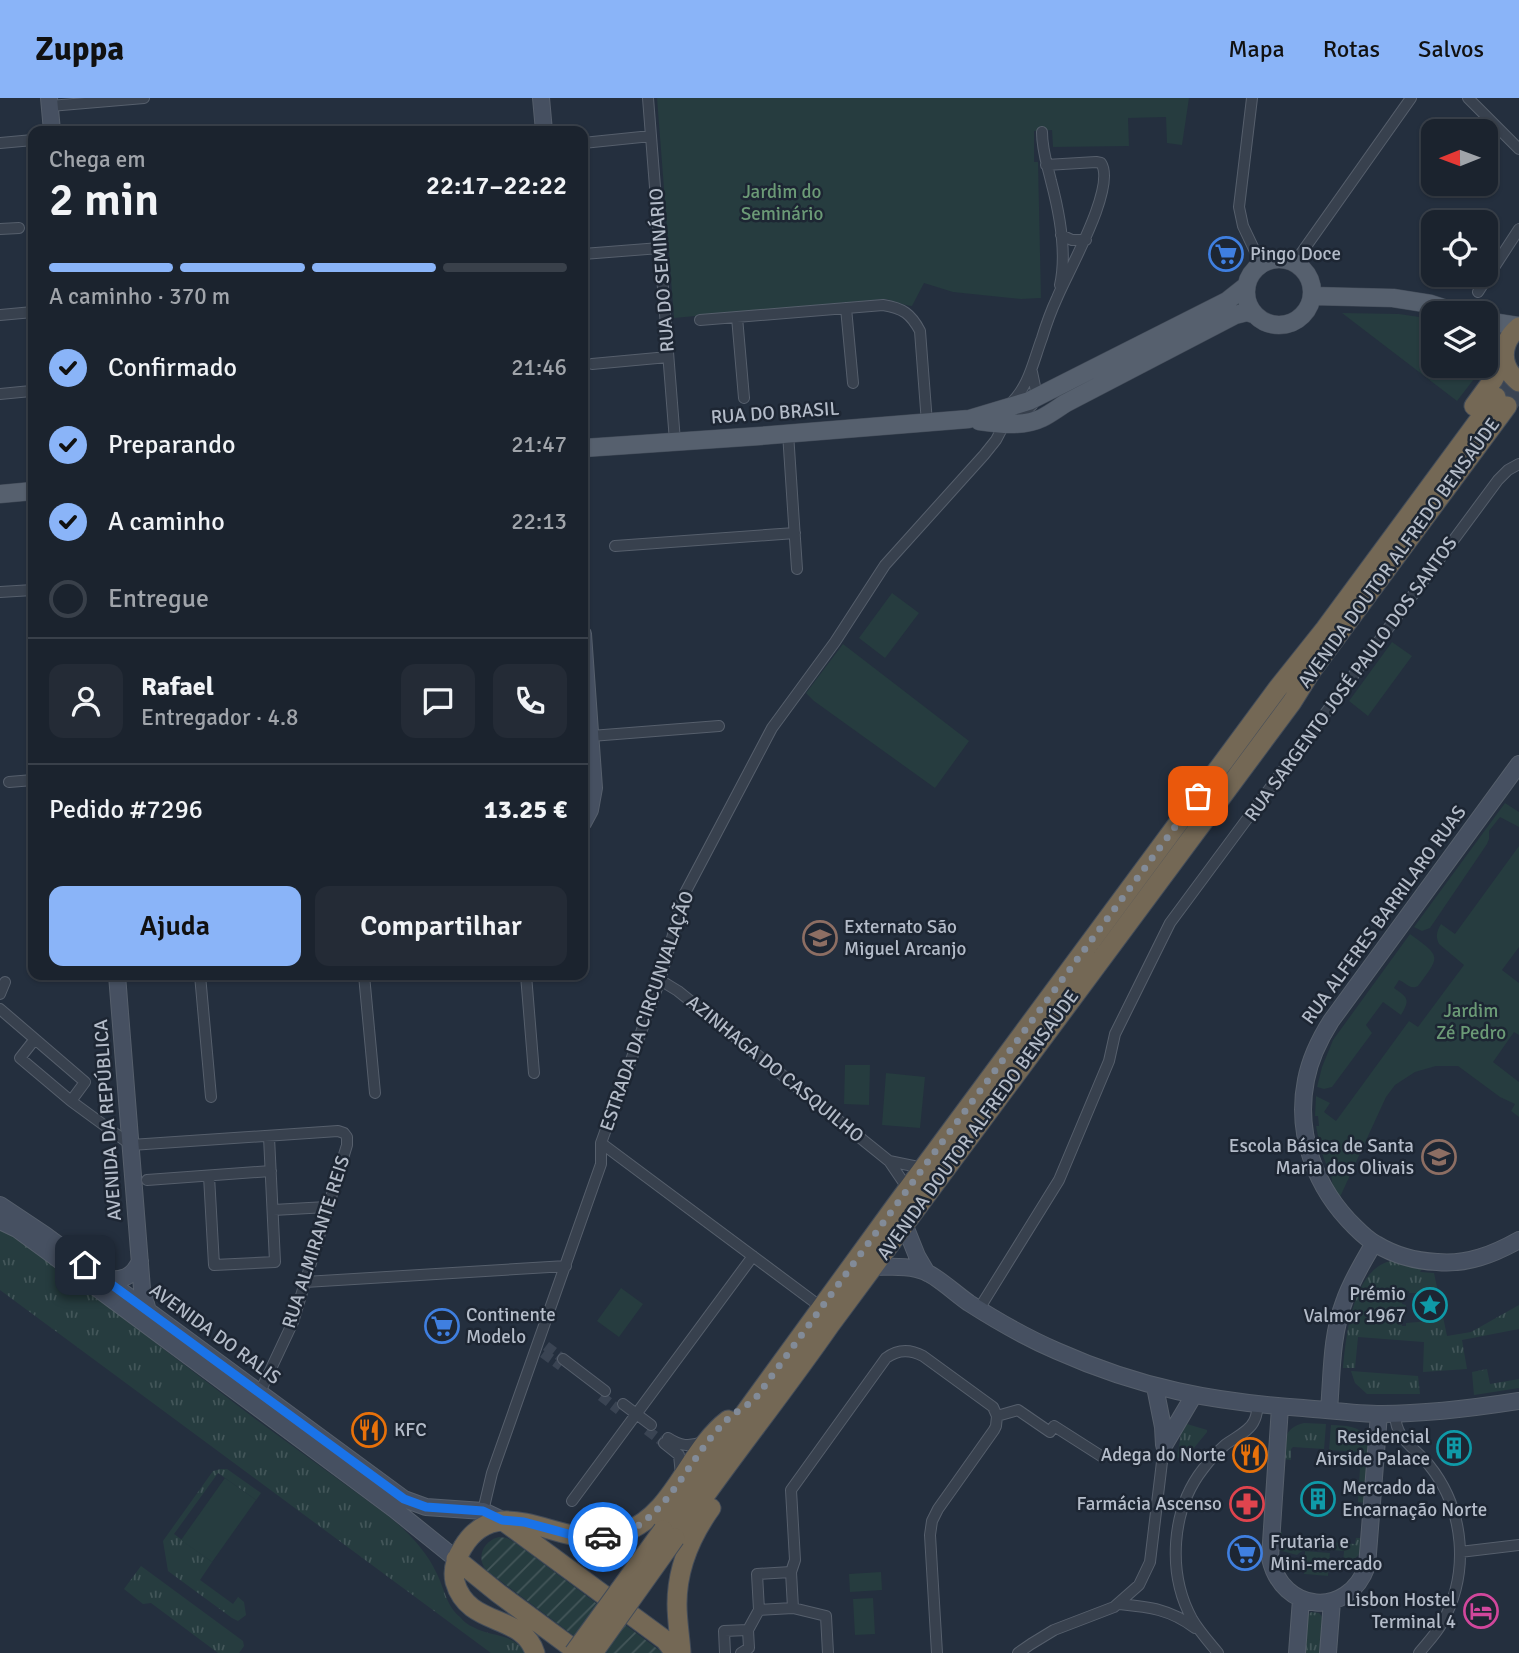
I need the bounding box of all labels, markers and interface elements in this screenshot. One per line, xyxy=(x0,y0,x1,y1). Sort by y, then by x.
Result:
text: Zuppa xyxy=(35,29,124,70)
text: Mapa xyxy=(1228,34,1285,64)
text: Rotas xyxy=(1323,34,1380,64)
text: Salvos xyxy=(1418,34,1484,64)
north arrow xyxy=(1421,119,1498,196)
map controls xyxy=(1421,119,1498,378)
text: Chega em xyxy=(49,145,146,174)
text: 22:17–22:22 xyxy=(426,170,567,202)
text: 2 min xyxy=(49,172,159,228)
park label: Jardim do Seminário xyxy=(741,180,823,226)
street label: RUA DO SEMINÁRIO xyxy=(644,187,680,353)
button: locate xyxy=(1421,210,1498,287)
supermarket icon: Pingo Doce xyxy=(1207,235,1245,273)
place label: Pingo Doce xyxy=(1250,242,1341,266)
text: A caminho · 370 m xyxy=(49,282,230,311)
button: layers xyxy=(1421,301,1498,378)
icon: check xyxy=(49,349,87,387)
text: Confirmado xyxy=(108,352,237,384)
text: 21:46 xyxy=(511,353,567,382)
street label: RUA DO BRASIL xyxy=(710,397,840,429)
street label: AVENIDA DOUTOR ALFREDO BENSAÚDE xyxy=(1293,413,1505,693)
icon: check xyxy=(49,426,87,464)
text: Preparando xyxy=(108,429,235,461)
text: 21:47 xyxy=(511,430,567,459)
icon: check xyxy=(49,503,87,541)
text: A caminho xyxy=(108,506,225,538)
text: 22:13 xyxy=(511,507,567,536)
street label: RUA SARGENTO JOSÉ PAULO DOS SANTOS xyxy=(1239,532,1463,826)
text: Entregue xyxy=(108,583,209,615)
button: person xyxy=(49,664,123,738)
button: chat xyxy=(401,664,475,738)
button: phone xyxy=(493,664,567,738)
text: Rafael xyxy=(141,671,214,703)
text: Entregador · 4.8 xyxy=(141,703,299,732)
pin xyxy=(1168,766,1228,826)
icon: bag xyxy=(1179,777,1217,815)
text: Pedido #7296 xyxy=(49,794,203,826)
text: 13.25 € xyxy=(484,794,567,826)
street label: RUA ALFERES BARRILARO RUAS xyxy=(1297,801,1471,1029)
button: Ajuda xyxy=(49,886,301,966)
button: Compartilhar xyxy=(315,886,567,966)
street label: ESTRADA DA CIRCUNVALAÇÃO xyxy=(595,888,699,1134)
place label: Externato São Miguel Arcanjo xyxy=(844,915,967,961)
school or university icon: Externato São Miguel Arcanjo xyxy=(801,919,839,957)
street label: AVENIDA DOUTOR ALFREDO BENSAÚDE xyxy=(872,985,1084,1265)
street label: AZINHAGA DO CASQUILHO xyxy=(681,990,869,1148)
park label: Jardim Zé Pedro xyxy=(1436,999,1506,1045)
street label: AVENIDA DA REPÚBLICA xyxy=(89,1018,127,1222)
place label: Escola Básica de Santa Maria dos Olivais xyxy=(1229,1134,1414,1180)
school or university icon: Escola Básica de Santa Maria dos Olivais xyxy=(1420,1138,1458,1176)
street label: RUA ALMIRANTE REIS xyxy=(277,1153,355,1331)
pin xyxy=(55,1235,115,1295)
icon: home xyxy=(66,1246,104,1284)
street label: AVENIDA DO RALIS xyxy=(145,1278,285,1390)
place label: Prémio Valmor 1967 xyxy=(1303,1282,1406,1328)
place icon: Prémio Valmor 1967 xyxy=(1411,1286,1449,1324)
place label: Continente Modelo xyxy=(466,1303,556,1349)
supermarket icon: Continente Modelo xyxy=(423,1307,461,1345)
restaurant icon: KFC xyxy=(350,1411,388,1449)
place label: KFC xyxy=(394,1418,427,1442)
place label: Residencial Airside Palace xyxy=(1315,1425,1430,1471)
building icon: Residencial Airside Palace xyxy=(1435,1429,1473,1467)
restaurant icon: Adega do Norte xyxy=(1231,1436,1269,1474)
place label: Adega do Norte xyxy=(1101,1443,1226,1467)
place label: Mercado da Encarnação Norte xyxy=(1342,1476,1487,1522)
building icon: Mercado da Encarnação Norte xyxy=(1299,1480,1337,1518)
pharmacy icon: Farmácia Ascenso xyxy=(1228,1485,1266,1523)
place label: Farmácia Ascenso xyxy=(1076,1492,1222,1516)
courier xyxy=(568,1502,638,1572)
icon: car xyxy=(584,1518,622,1556)
place label: Frutaria e Mini-mercado xyxy=(1270,1530,1383,1576)
supermarket icon: Frutaria e Mini-mercado xyxy=(1226,1534,1264,1572)
place label: Lisbon Hostel Terminal 4 xyxy=(1346,1588,1456,1634)
hotel icon: Lisbon Hostel Terminal 4 xyxy=(1462,1592,1500,1630)

